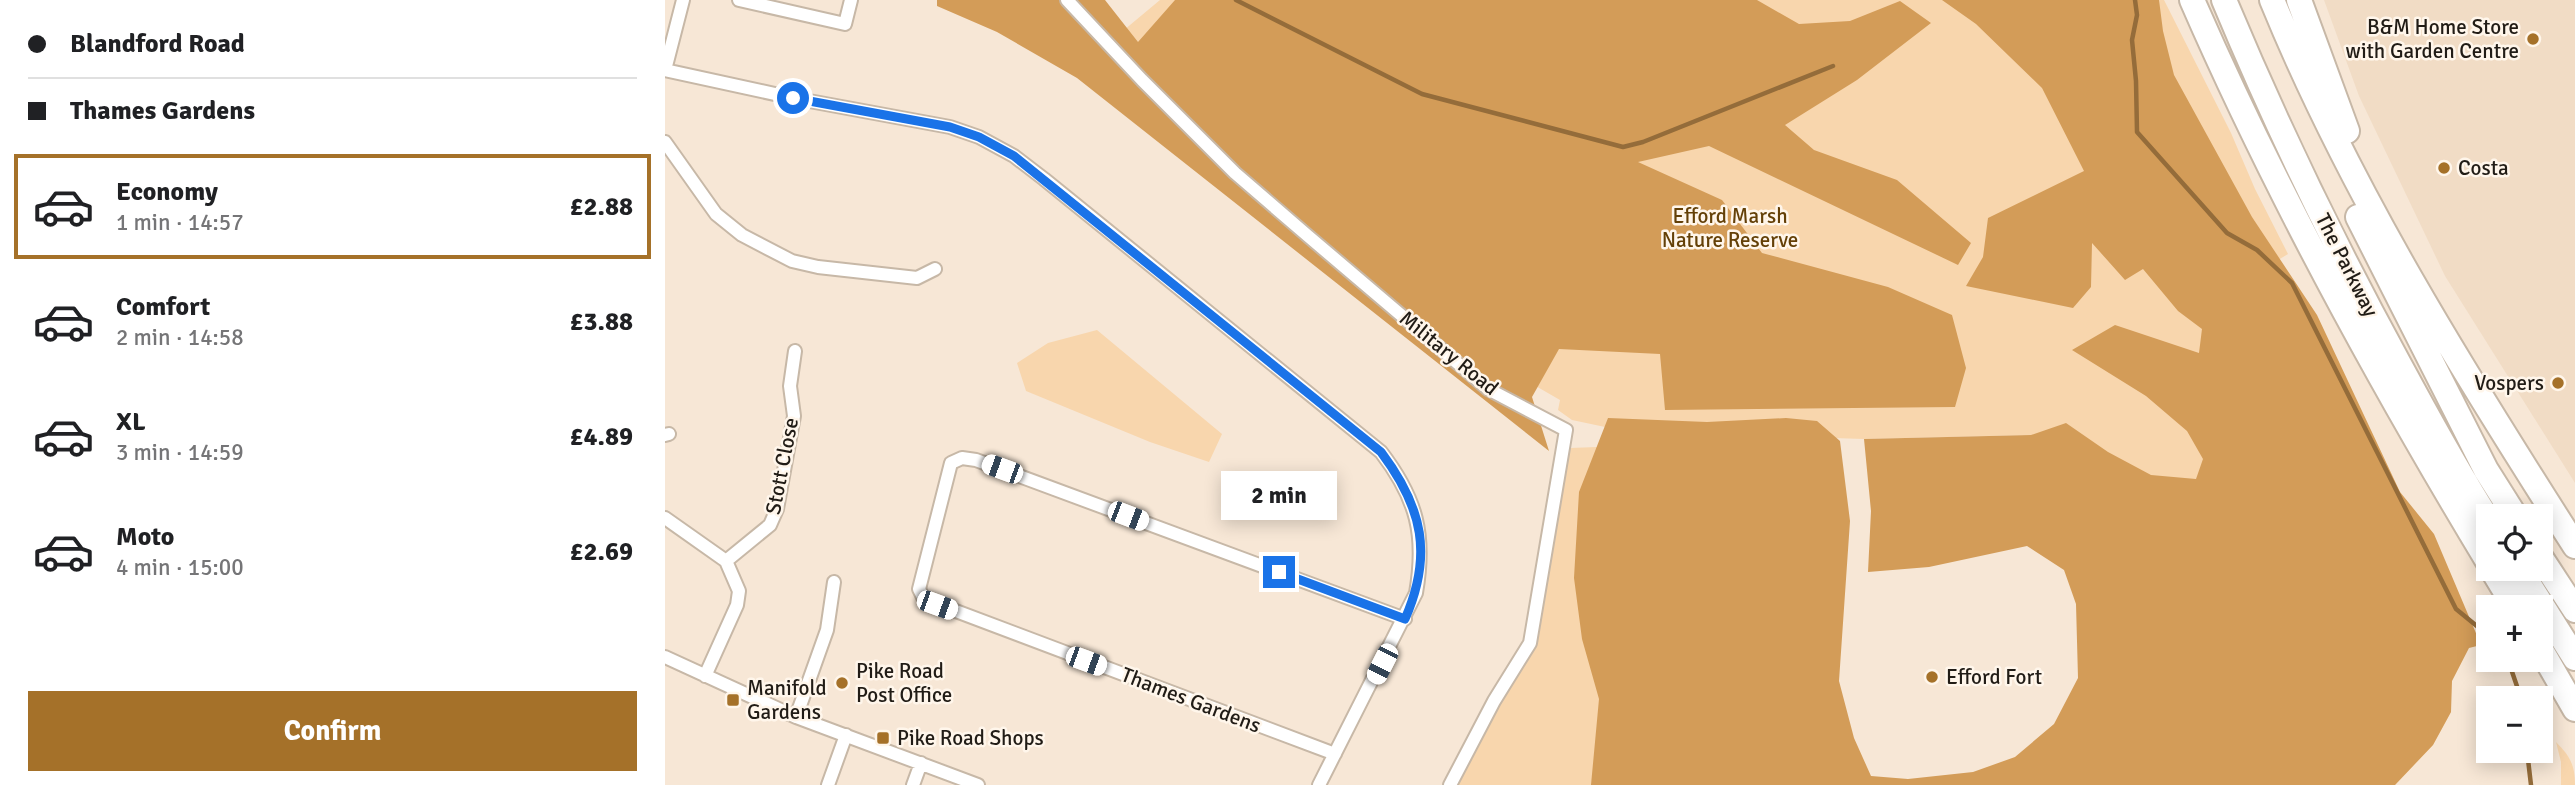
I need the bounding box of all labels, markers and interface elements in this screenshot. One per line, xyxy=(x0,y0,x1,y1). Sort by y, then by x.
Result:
place label: B&M Home Store with Garden Centre xyxy=(2345,14,2519,64)
text: Blandford Road xyxy=(70,28,245,60)
marker: B&M Home Store with Garden Centre xyxy=(2525,31,2541,47)
route start xyxy=(777,82,809,114)
text: Thames Gardens xyxy=(70,95,255,127)
place label: Costa xyxy=(2458,155,2509,181)
marker: Costa xyxy=(2436,160,2452,176)
icon: car xyxy=(32,175,95,238)
text: Economy xyxy=(116,176,218,208)
text: £2.88 xyxy=(569,191,633,223)
park label: Efford Marsh Nature Reserve xyxy=(1662,203,1798,253)
text: 1 min · 14:57 xyxy=(116,208,244,237)
street label: The Parkway xyxy=(2310,209,2384,321)
icon: car xyxy=(32,290,95,353)
text: Comfort xyxy=(116,291,210,323)
street label: Military Road xyxy=(1394,305,1504,401)
text: £3.88 xyxy=(569,306,633,338)
text: 2 min · 14:58 xyxy=(116,323,244,352)
place label: Vospers xyxy=(2474,370,2544,396)
marker: Vospers xyxy=(2550,375,2566,391)
icon: car xyxy=(32,405,95,468)
text: XL xyxy=(116,406,146,438)
street label: Stott Close xyxy=(760,415,804,517)
text: £4.89 xyxy=(569,421,633,453)
text: 3 min · 14:59 xyxy=(116,438,244,467)
car xyxy=(979,452,1026,486)
callout: 2 min xyxy=(1221,470,1337,520)
text: 2 min xyxy=(1251,481,1307,510)
car xyxy=(1105,499,1152,533)
map controls xyxy=(2476,504,2553,763)
button: locate xyxy=(2476,504,2553,581)
icon: car xyxy=(32,520,95,583)
text: Moto xyxy=(116,521,174,553)
text: £2.69 xyxy=(569,536,633,568)
text: 4 min · 15:00 xyxy=(116,553,244,582)
route end xyxy=(1263,556,1295,588)
car xyxy=(914,588,961,622)
button: + xyxy=(2476,595,2553,672)
car xyxy=(1364,641,1401,687)
car xyxy=(1063,644,1110,678)
place label: Pike Road Post Office xyxy=(856,658,952,708)
street label: Thames Gardens xyxy=(1118,661,1264,739)
place label: Efford Fort xyxy=(1946,664,2042,690)
marker: Efford Fort xyxy=(1924,669,1940,685)
place label: Manifold Gardens xyxy=(747,675,827,725)
marker: Pike Road Post Office xyxy=(834,675,850,691)
button: − xyxy=(2476,686,2553,763)
button: Confirm xyxy=(28,691,637,771)
marker: Manifold Gardens xyxy=(725,692,741,708)
place label: Pike Road Shops xyxy=(897,725,1044,751)
marker: Pike Road Shops xyxy=(875,730,891,746)

